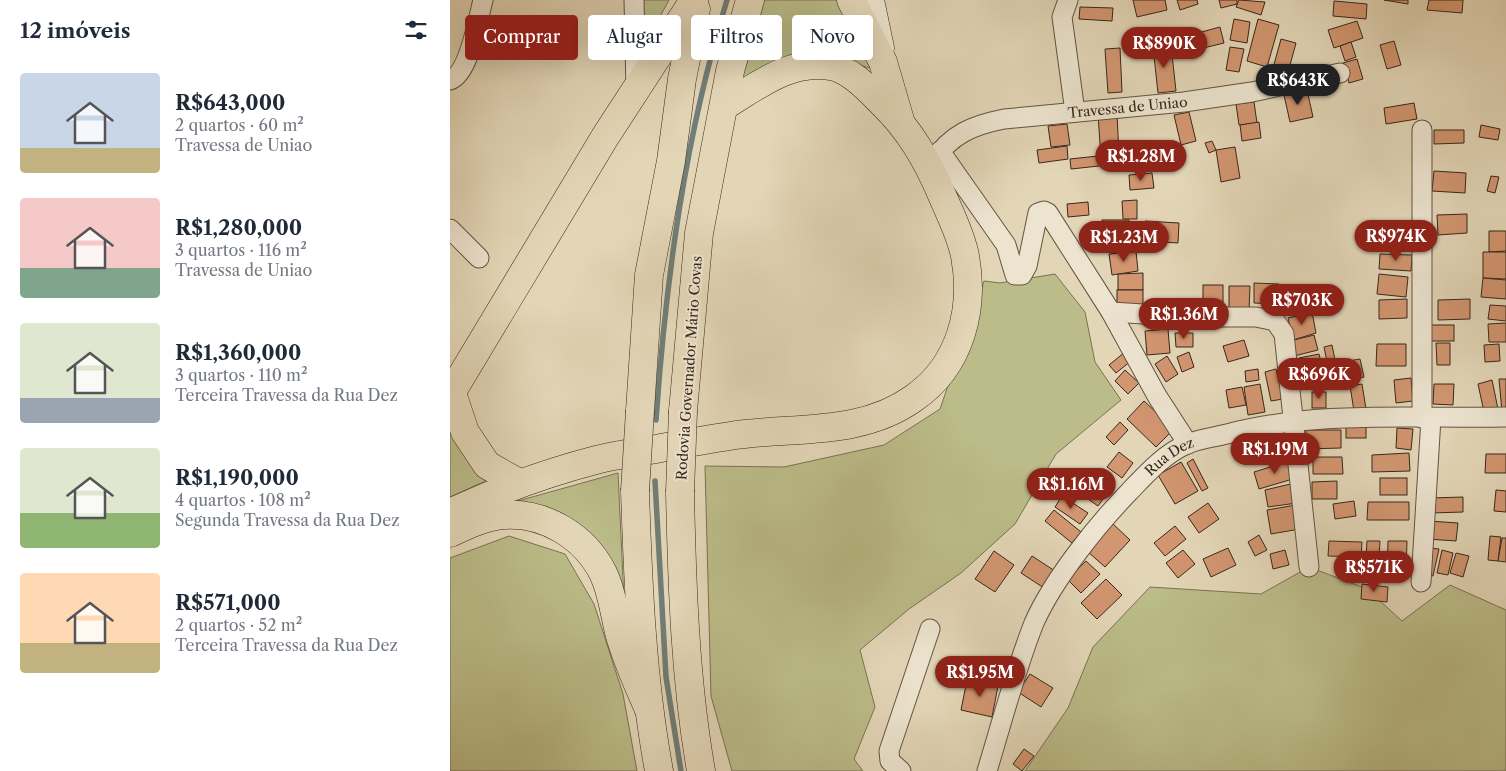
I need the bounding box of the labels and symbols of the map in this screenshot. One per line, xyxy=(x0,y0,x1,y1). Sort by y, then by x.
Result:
pin: R$890K xyxy=(1123,27,1205,69)
pin: R$643K xyxy=(1257,64,1339,106)
street label: Travessa de Uniao xyxy=(1067,93,1188,122)
pin: R$1.28M xyxy=(1095,140,1187,182)
pin: R$1.23M xyxy=(1078,220,1170,263)
pin: R$974K xyxy=(1355,220,1437,262)
street label: Rodovia Governador Mário Covas xyxy=(672,255,706,481)
pin: R$703K xyxy=(1261,284,1343,326)
pin: R$1.36M xyxy=(1138,298,1230,340)
pin: R$696K xyxy=(1278,358,1360,400)
pin: R$1.19M xyxy=(1229,432,1321,475)
street label: Rua Dez xyxy=(1141,433,1196,480)
pin: R$1.16M xyxy=(1025,468,1117,510)
pin: R$571K xyxy=(1333,550,1415,593)
pin: R$1.95M xyxy=(934,656,1026,698)

